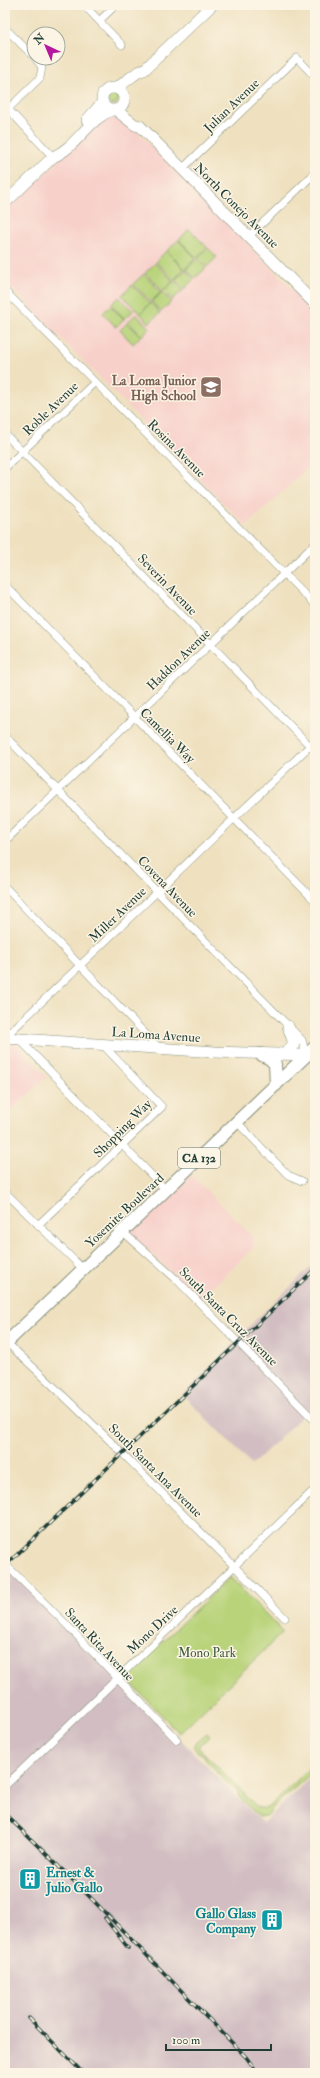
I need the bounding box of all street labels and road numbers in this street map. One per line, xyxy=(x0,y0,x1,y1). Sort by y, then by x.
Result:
street label: Julian Avenue xyxy=(200,75,263,137)
street label: North Conejo Avenue xyxy=(190,160,283,252)
street label: Roble Avenue xyxy=(20,378,82,439)
street label: Rosina Avenue xyxy=(144,416,209,482)
street label: Severin Avenue xyxy=(134,551,201,619)
street label: Haddon Avenue xyxy=(144,625,214,694)
street label: Camellia Way xyxy=(136,705,198,768)
street label: Covena Avenue xyxy=(134,853,201,921)
street label: Miller Avenue xyxy=(86,883,150,946)
street label: La Loma Avenue xyxy=(111,1024,201,1046)
street label: Shopping Way xyxy=(90,1096,156,1162)
road number: CA 132 xyxy=(178,1148,220,1168)
street label: Yosemite Boulevard xyxy=(82,1170,168,1251)
street label: South Santa Cruz Avenue xyxy=(176,1264,281,1370)
street label: South Santa Ana Avenue xyxy=(105,1420,206,1521)
street label: Mono Drive xyxy=(124,1602,182,1657)
street label: Santa Rita Avenue xyxy=(61,1605,138,1685)

